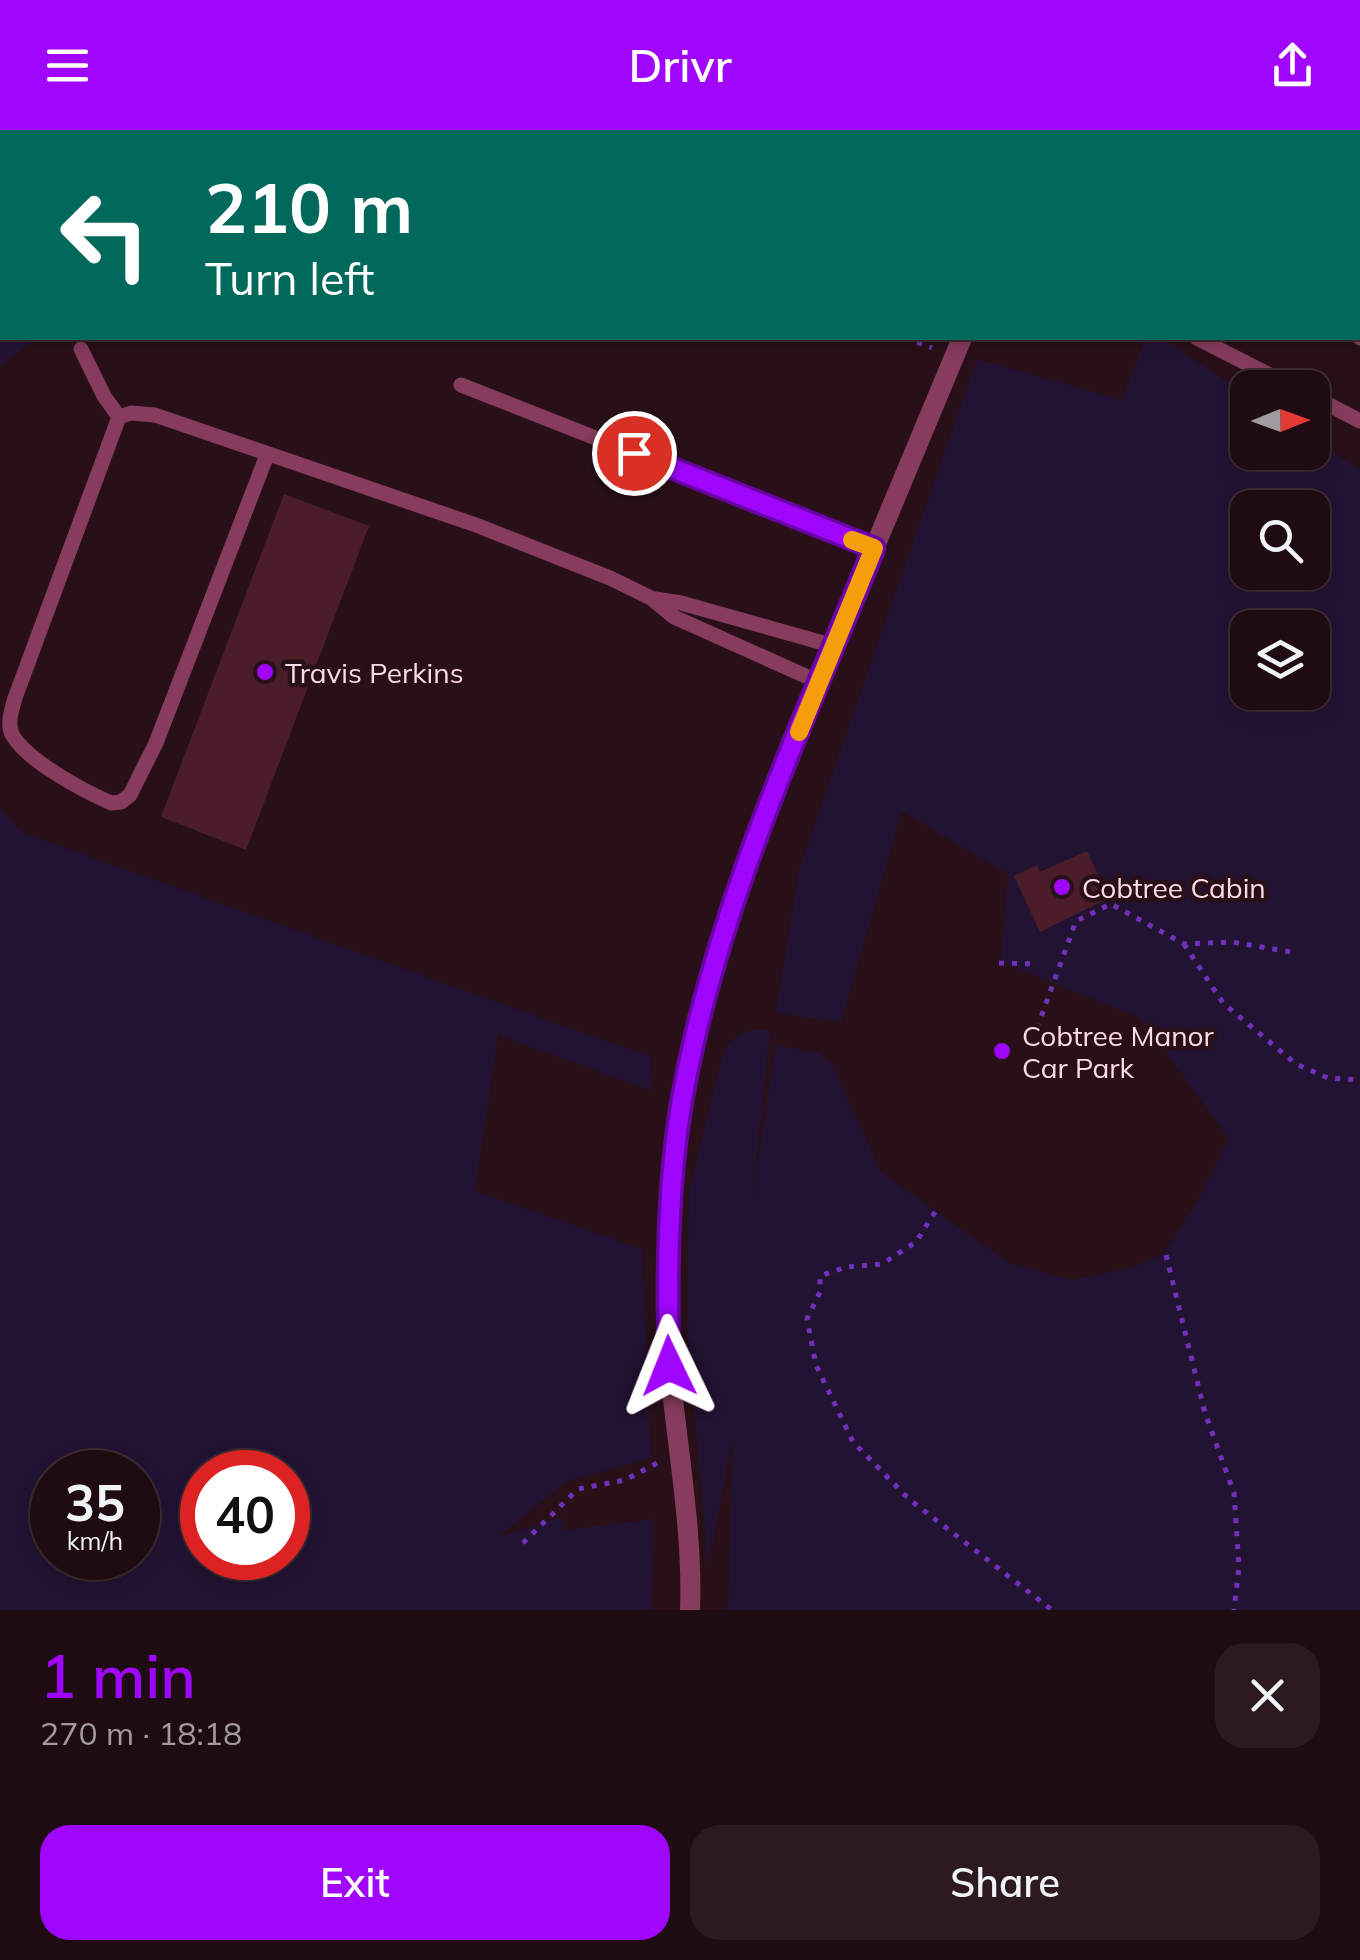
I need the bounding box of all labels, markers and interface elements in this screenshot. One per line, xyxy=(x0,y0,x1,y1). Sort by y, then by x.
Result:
text: Drivr xyxy=(628,37,732,93)
icon: menu xyxy=(40,38,95,93)
icon: share xyxy=(1265,38,1320,93)
text: 210 m xyxy=(205,163,413,251)
icon: left xyxy=(40,170,170,300)
text: Turn left xyxy=(205,250,374,306)
north arrow xyxy=(1230,370,1330,470)
map controls xyxy=(1230,370,1330,710)
pin xyxy=(592,411,677,496)
icon: arrive xyxy=(607,426,662,481)
button: search xyxy=(1230,490,1330,590)
button: layers xyxy=(1230,610,1330,710)
place label: Travis Perkins xyxy=(285,655,464,690)
marker: Travis Perkins xyxy=(254,661,276,683)
place label: Cobtree Cabin xyxy=(1082,870,1266,905)
marker: Cobtree Cabin xyxy=(1051,876,1073,898)
place label: Cobtree Manor Car Park xyxy=(1022,1018,1215,1085)
marker: Cobtree Manor Car Park xyxy=(991,1040,1013,1062)
position arrow xyxy=(617,1314,721,1418)
speed limit sign: 40 xyxy=(180,1450,310,1580)
text: 35 xyxy=(65,1471,125,1534)
text: km/h xyxy=(67,1525,123,1556)
text: 1 min xyxy=(40,1638,196,1713)
button: close xyxy=(1215,1643,1320,1748)
text: 270 m · 18:18 xyxy=(40,1713,242,1753)
button: Exit xyxy=(40,1825,670,1940)
button: Share xyxy=(690,1825,1320,1940)

